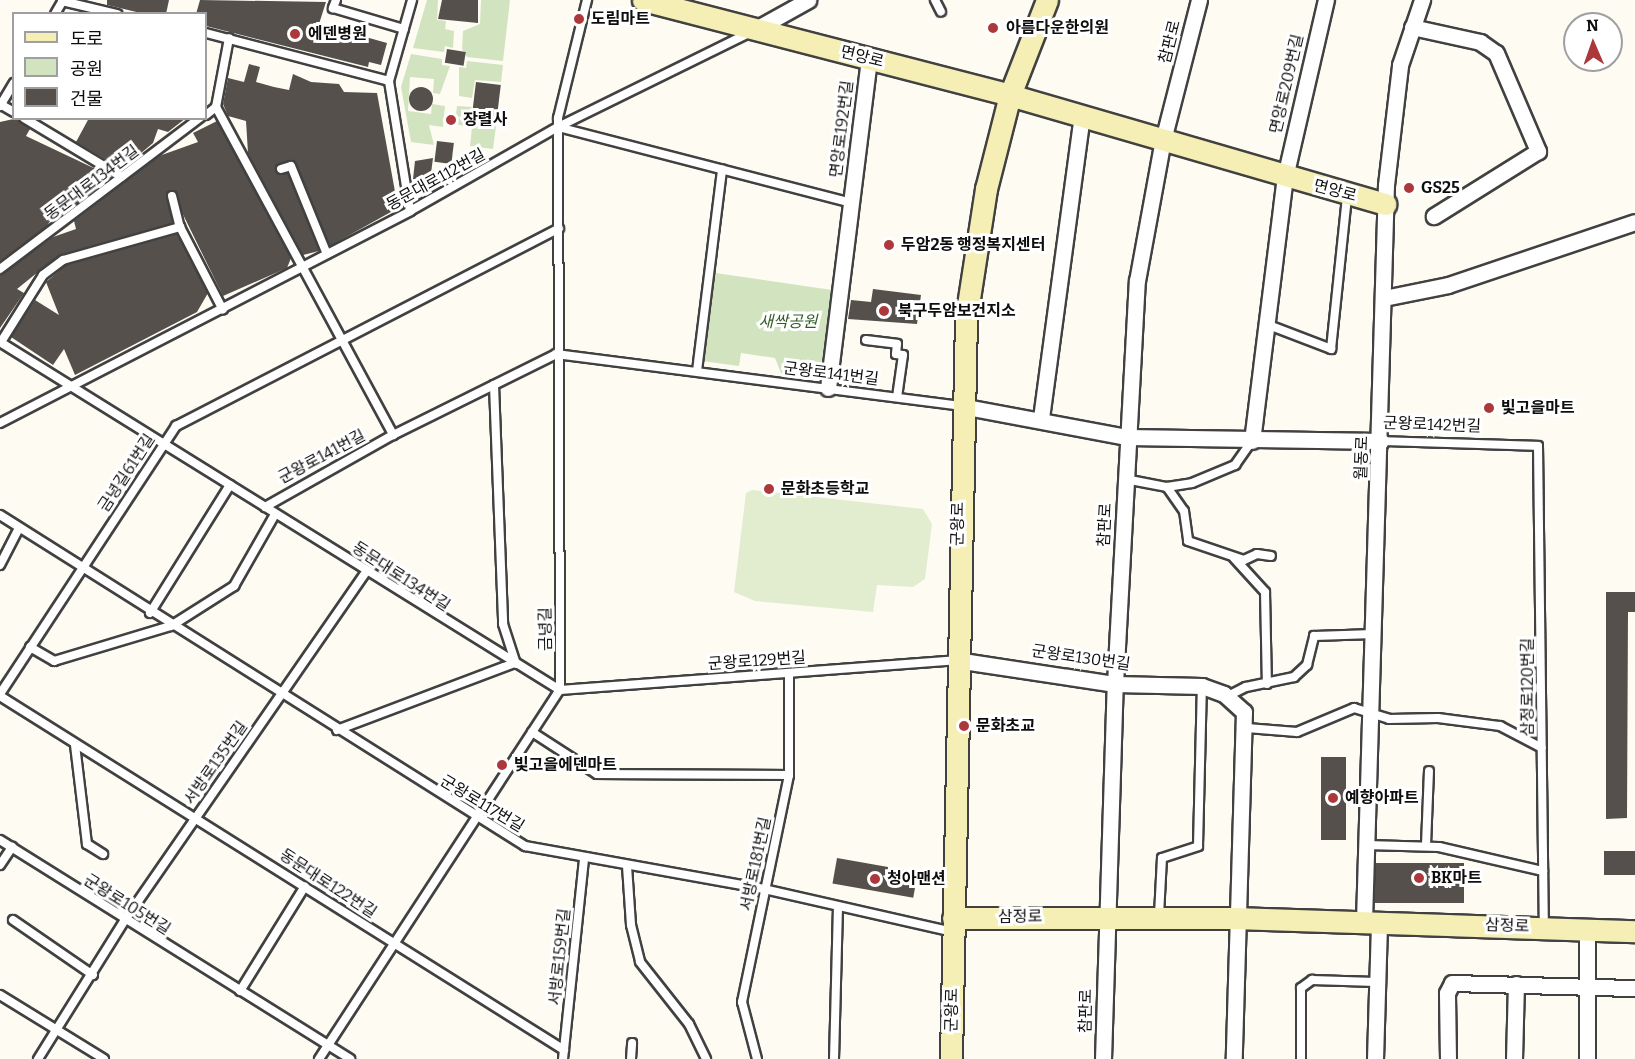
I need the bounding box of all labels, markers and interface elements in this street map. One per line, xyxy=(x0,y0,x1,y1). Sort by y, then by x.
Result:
place label: 도림마트 xyxy=(591,9,650,29)
legend xyxy=(12,12,207,120)
marker: 도림마트 xyxy=(572,12,586,26)
north arrow xyxy=(1563,12,1623,72)
text: N xyxy=(1586,16,1599,35)
place label: 아름다운한의원 xyxy=(1006,18,1109,38)
street label: 참판로 xyxy=(1155,18,1185,66)
marker: 아름다운한의원 xyxy=(984,19,1002,37)
place label: 에덴병원 xyxy=(308,24,367,44)
marker: 에덴병원 xyxy=(286,25,304,43)
text: 도로 xyxy=(70,28,103,50)
street label: 면앙로209번길 xyxy=(1266,32,1308,136)
street label: 면앙로 xyxy=(838,42,886,72)
text: 공원 xyxy=(70,58,103,80)
street label: 면앙로192번길 xyxy=(826,79,858,179)
text: 건물 xyxy=(70,88,103,110)
place label: 장렬사 xyxy=(463,110,507,130)
marker: 장렬사 xyxy=(444,113,458,127)
street label: 동문대로134번길 xyxy=(41,141,143,225)
street label: 동문대로112번길 xyxy=(383,145,489,215)
street label: 면앙로 xyxy=(1311,176,1359,206)
place label: GS25 xyxy=(1421,178,1460,198)
marker: GS25 xyxy=(1402,181,1416,195)
place label: 두암2동 행정복지센터 xyxy=(901,235,1045,255)
marker: 두암2동 행정복지센터 xyxy=(882,238,896,252)
place label: 북구두암보건지소 xyxy=(898,301,1016,321)
marker: 북구두암보건지소 xyxy=(875,302,893,320)
park label: 새싹공원 xyxy=(759,312,817,332)
street label: 군왕로141번길 xyxy=(782,359,880,389)
place label: 빛고을마트 xyxy=(1501,398,1575,418)
marker: 빛고을마트 xyxy=(1482,401,1496,415)
street label: 군왕로142번길 xyxy=(1383,414,1481,436)
street label: 군왕로141번길 xyxy=(275,426,369,488)
street label: 금녕길61번길 xyxy=(95,430,159,516)
street label: 월동로 xyxy=(1352,436,1372,480)
place label: 문화초등학교 xyxy=(781,479,869,499)
marker: 문화초등학교 xyxy=(762,482,776,496)
street label: 군왕로 xyxy=(948,502,968,546)
street label: 참판로 xyxy=(1094,502,1116,548)
street label: 동문대로134번길 xyxy=(348,538,454,616)
street label: 금녕길 xyxy=(536,607,556,651)
street label: 삼정로120번길 xyxy=(1518,637,1538,737)
street label: 군왕로130번길 xyxy=(1030,642,1132,674)
street label: 군왕로129번길 xyxy=(707,648,807,674)
place label: 문화초교 xyxy=(976,716,1035,736)
street label: 서방로135번길 xyxy=(180,717,252,809)
marker: 문화초교 xyxy=(957,719,971,733)
place label: 빛고을에덴마트 xyxy=(514,755,617,775)
marker: 빛고을에덴마트 xyxy=(495,758,509,772)
street label: 군왕로117번길 xyxy=(437,771,527,837)
place label: 예향아파트 xyxy=(1345,788,1419,808)
marker: 예향아파트 xyxy=(1326,791,1340,805)
street label: 서방로181번길 xyxy=(737,815,775,913)
street label: 동문대로122번길 xyxy=(276,845,380,923)
place label: BK마트 xyxy=(1431,868,1482,888)
place label: 청아맨션 xyxy=(887,869,946,889)
street label: 군왕로105번길 xyxy=(80,871,174,939)
marker: BK마트 xyxy=(1412,871,1426,885)
marker: 청아맨션 xyxy=(868,872,882,886)
street label: 서방로159번길 xyxy=(545,907,575,1007)
street label: 삼정로 xyxy=(998,907,1042,927)
street label: 삼정로 xyxy=(1485,916,1529,936)
street label: 군왕로 xyxy=(942,988,962,1032)
street label: 참판로 xyxy=(1076,989,1096,1033)

